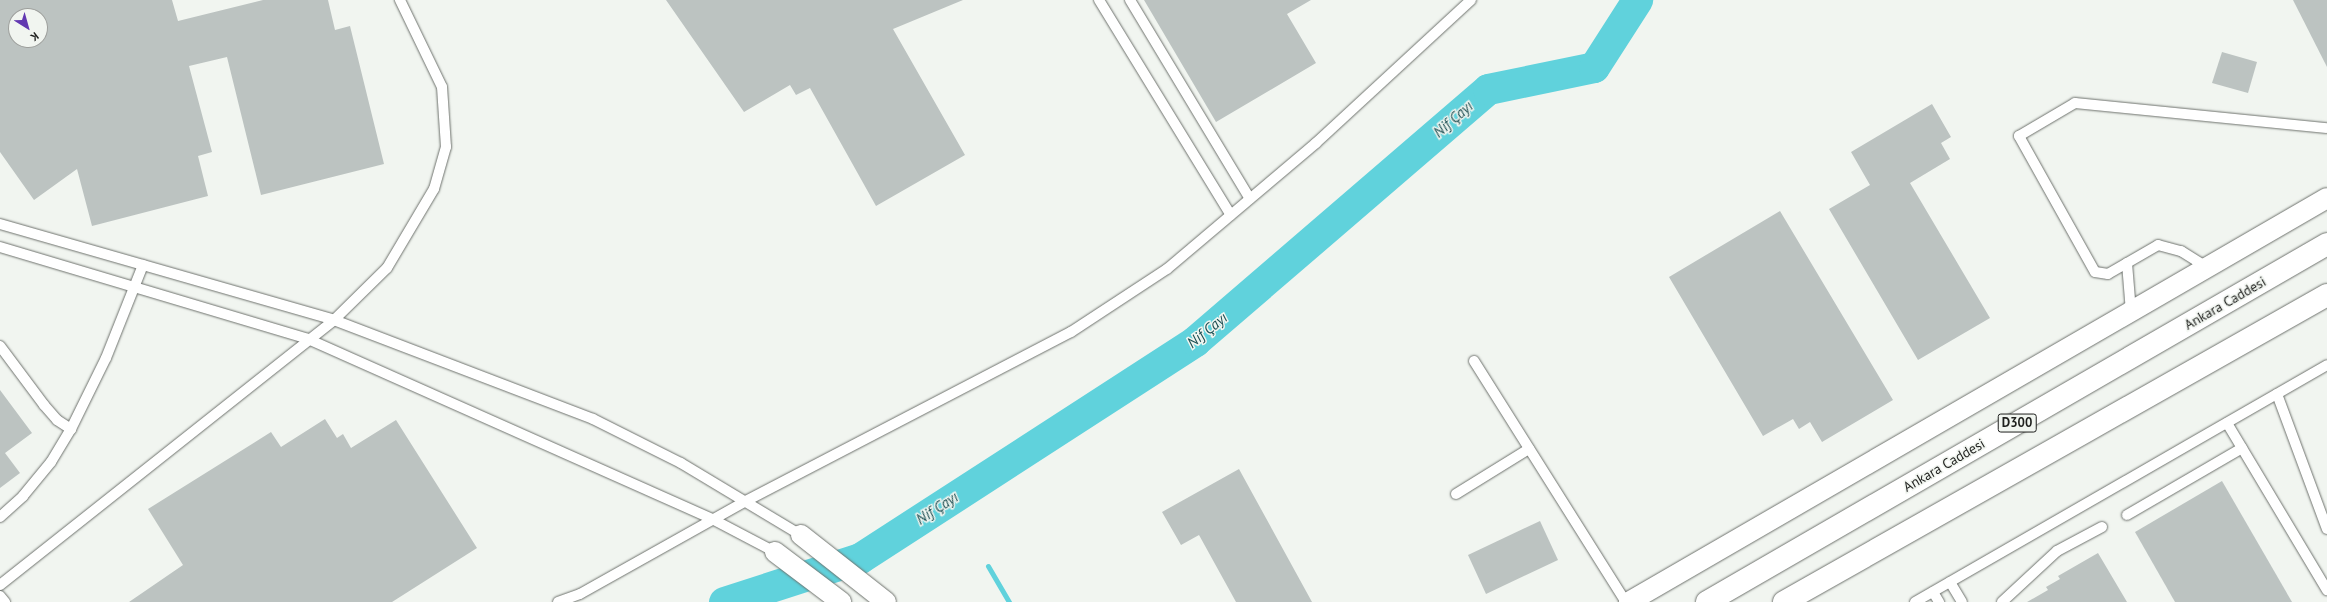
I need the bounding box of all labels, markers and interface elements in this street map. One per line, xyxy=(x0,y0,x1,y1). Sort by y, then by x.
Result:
north arrow xyxy=(8,8,48,48)
text: K xyxy=(28,29,42,44)
water label: Nif Çayı xyxy=(1429,97,1477,141)
street label: Ankara Caddesi xyxy=(2181,273,2269,333)
water label: Nif Çayı xyxy=(1183,308,1231,352)
road number: D300 xyxy=(1997,412,2037,434)
street label: Ankara Caddesi xyxy=(1900,435,1988,495)
water label: Nif Çayı xyxy=(912,488,962,528)

